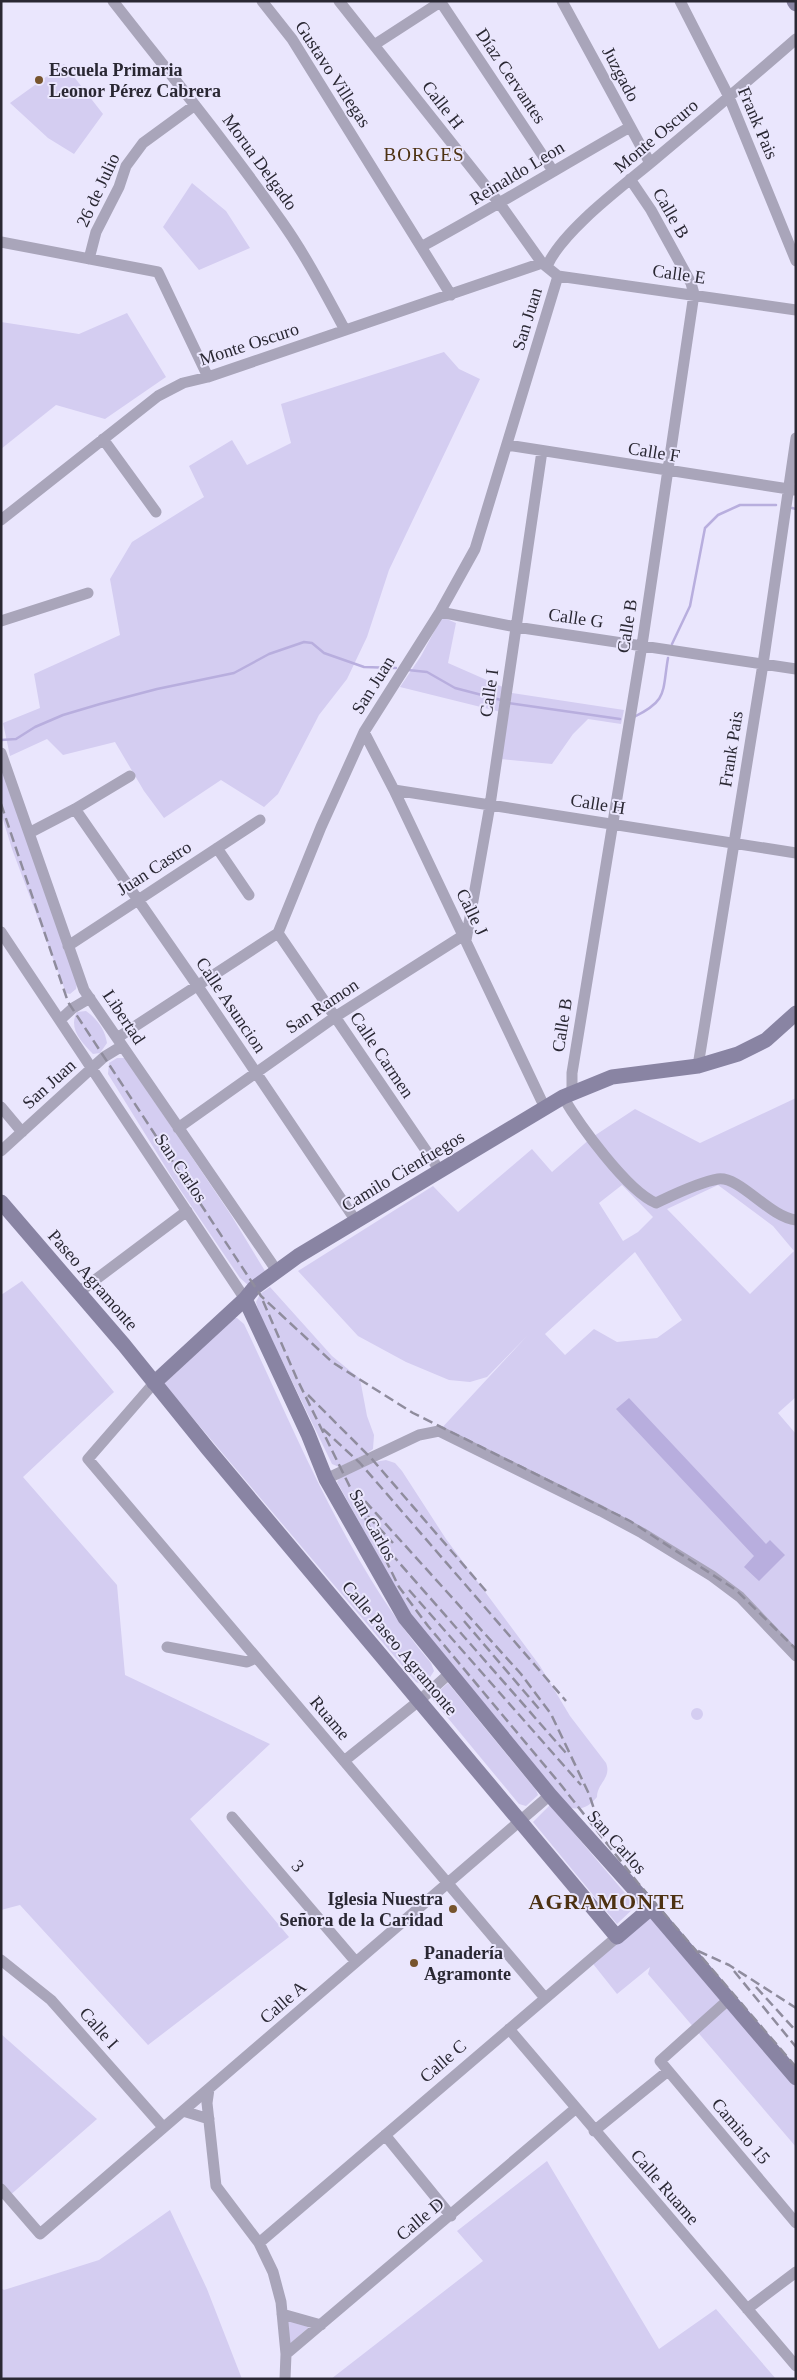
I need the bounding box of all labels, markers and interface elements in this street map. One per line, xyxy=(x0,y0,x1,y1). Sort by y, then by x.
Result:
street label: Gustavo Villegas xyxy=(291,17,375,131)
street label: Díaz Cervantes xyxy=(472,25,550,127)
street label: Juzgado xyxy=(598,43,644,105)
place label: Escuela Primaria Leonor Pérez Cabrera xyxy=(49,60,221,101)
marker: Escuela Primaria Leonor Pérez Cabrera xyxy=(33,74,45,86)
street label: Calle H xyxy=(418,77,468,133)
street label: Frank Pais xyxy=(734,84,782,162)
street label: Monte Oscuro xyxy=(610,95,702,177)
street label: Morua Delgado xyxy=(219,110,301,214)
street label: Reinaldo Leon xyxy=(466,137,568,209)
district label: BORGES xyxy=(384,144,464,165)
street label: 26 de Julio xyxy=(72,150,124,230)
street label: Calle B xyxy=(649,184,693,242)
street label: Calle E xyxy=(651,260,707,288)
street label: San Juan xyxy=(508,285,546,353)
street label: Monte Oscuro xyxy=(197,319,301,369)
street label: Calle F xyxy=(627,438,681,466)
street label: Calle B xyxy=(613,598,641,654)
street label: Calle G xyxy=(547,604,605,632)
street label: San Juan xyxy=(347,652,399,718)
street label: Calle I xyxy=(476,668,502,718)
street label: Frank Pais xyxy=(715,710,747,788)
street label: Calle H xyxy=(569,790,627,818)
street label: Juan Castro xyxy=(113,837,195,899)
street label: Calle J xyxy=(452,885,492,939)
street label: Calle Asuncion xyxy=(192,954,270,1056)
street label: San Ramon xyxy=(282,974,362,1038)
street label: Libertad xyxy=(99,986,149,1048)
street label: Calle B xyxy=(548,997,576,1053)
street label: Calle Carmen xyxy=(346,1008,418,1102)
street label: San Juan xyxy=(18,1055,80,1113)
street label: Camilo Cienfuegos xyxy=(338,1127,468,1215)
street label: San Carlos xyxy=(151,1130,211,1206)
street label: Paseo Agramonte xyxy=(44,1226,142,1334)
street label: San Carlos xyxy=(345,1486,401,1564)
street label: Calle Paseo Agramonte xyxy=(338,1577,462,1719)
street label: Ruame xyxy=(306,1692,354,1744)
street label: San Carlos xyxy=(583,1806,651,1878)
street label: 3 xyxy=(288,1856,308,1876)
place label: Iglesia Nuestra Señora de la Caridad xyxy=(279,1889,443,1930)
district label: AGRAMONTE xyxy=(529,1889,685,1914)
marker: Iglesia Nuestra Señora de la Caridad xyxy=(447,1903,459,1915)
place label: Panadería Agramonte xyxy=(424,1943,511,1984)
marker: Panadería Agramonte xyxy=(408,1957,420,1969)
street label: Calle A xyxy=(256,1977,310,2027)
street label: Calle I xyxy=(76,2003,122,2053)
street label: Calle C xyxy=(416,2036,470,2086)
street label: Camino 15 xyxy=(708,2094,774,2168)
street label: Calle Ruame xyxy=(627,2145,703,2229)
street label: Calle D xyxy=(392,2194,448,2244)

